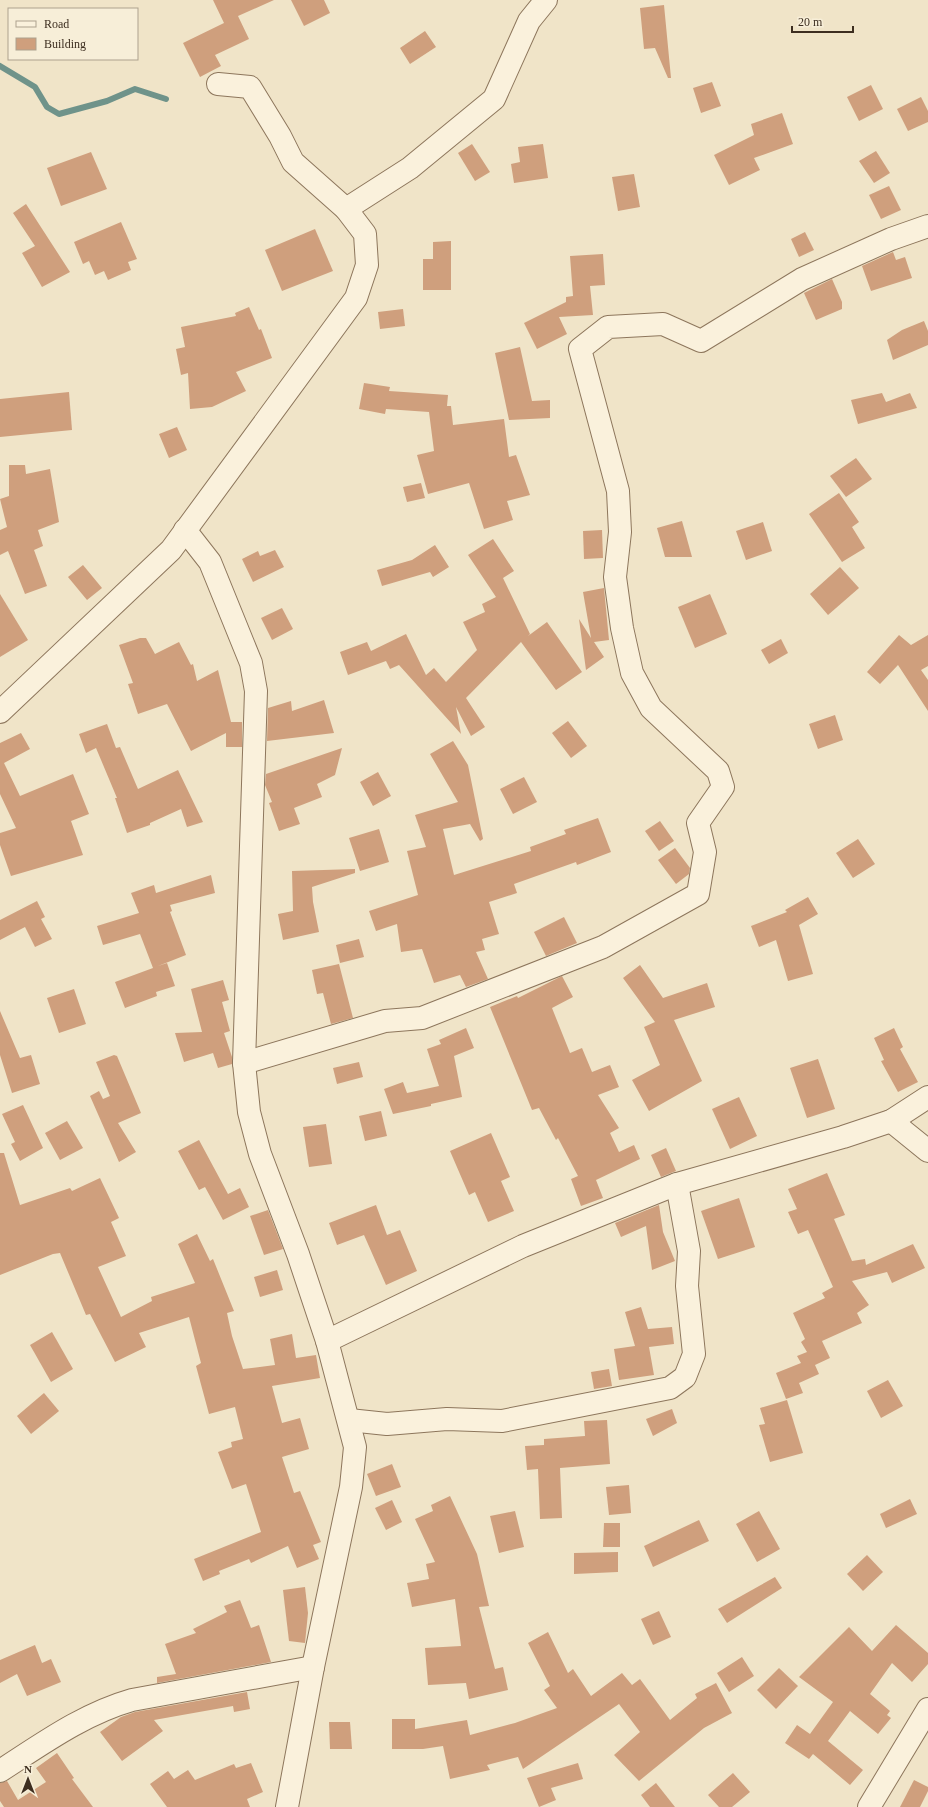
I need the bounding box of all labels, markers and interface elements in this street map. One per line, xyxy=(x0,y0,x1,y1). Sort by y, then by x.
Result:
legend xyxy=(8,8,138,60)
scale bar xyxy=(792,8,853,34)
text: 20 m xyxy=(798,15,823,29)
text: Road xyxy=(44,17,69,31)
text: Building xyxy=(44,37,86,51)
north arrow xyxy=(8,1759,48,1799)
text: N xyxy=(24,1763,32,1775)

